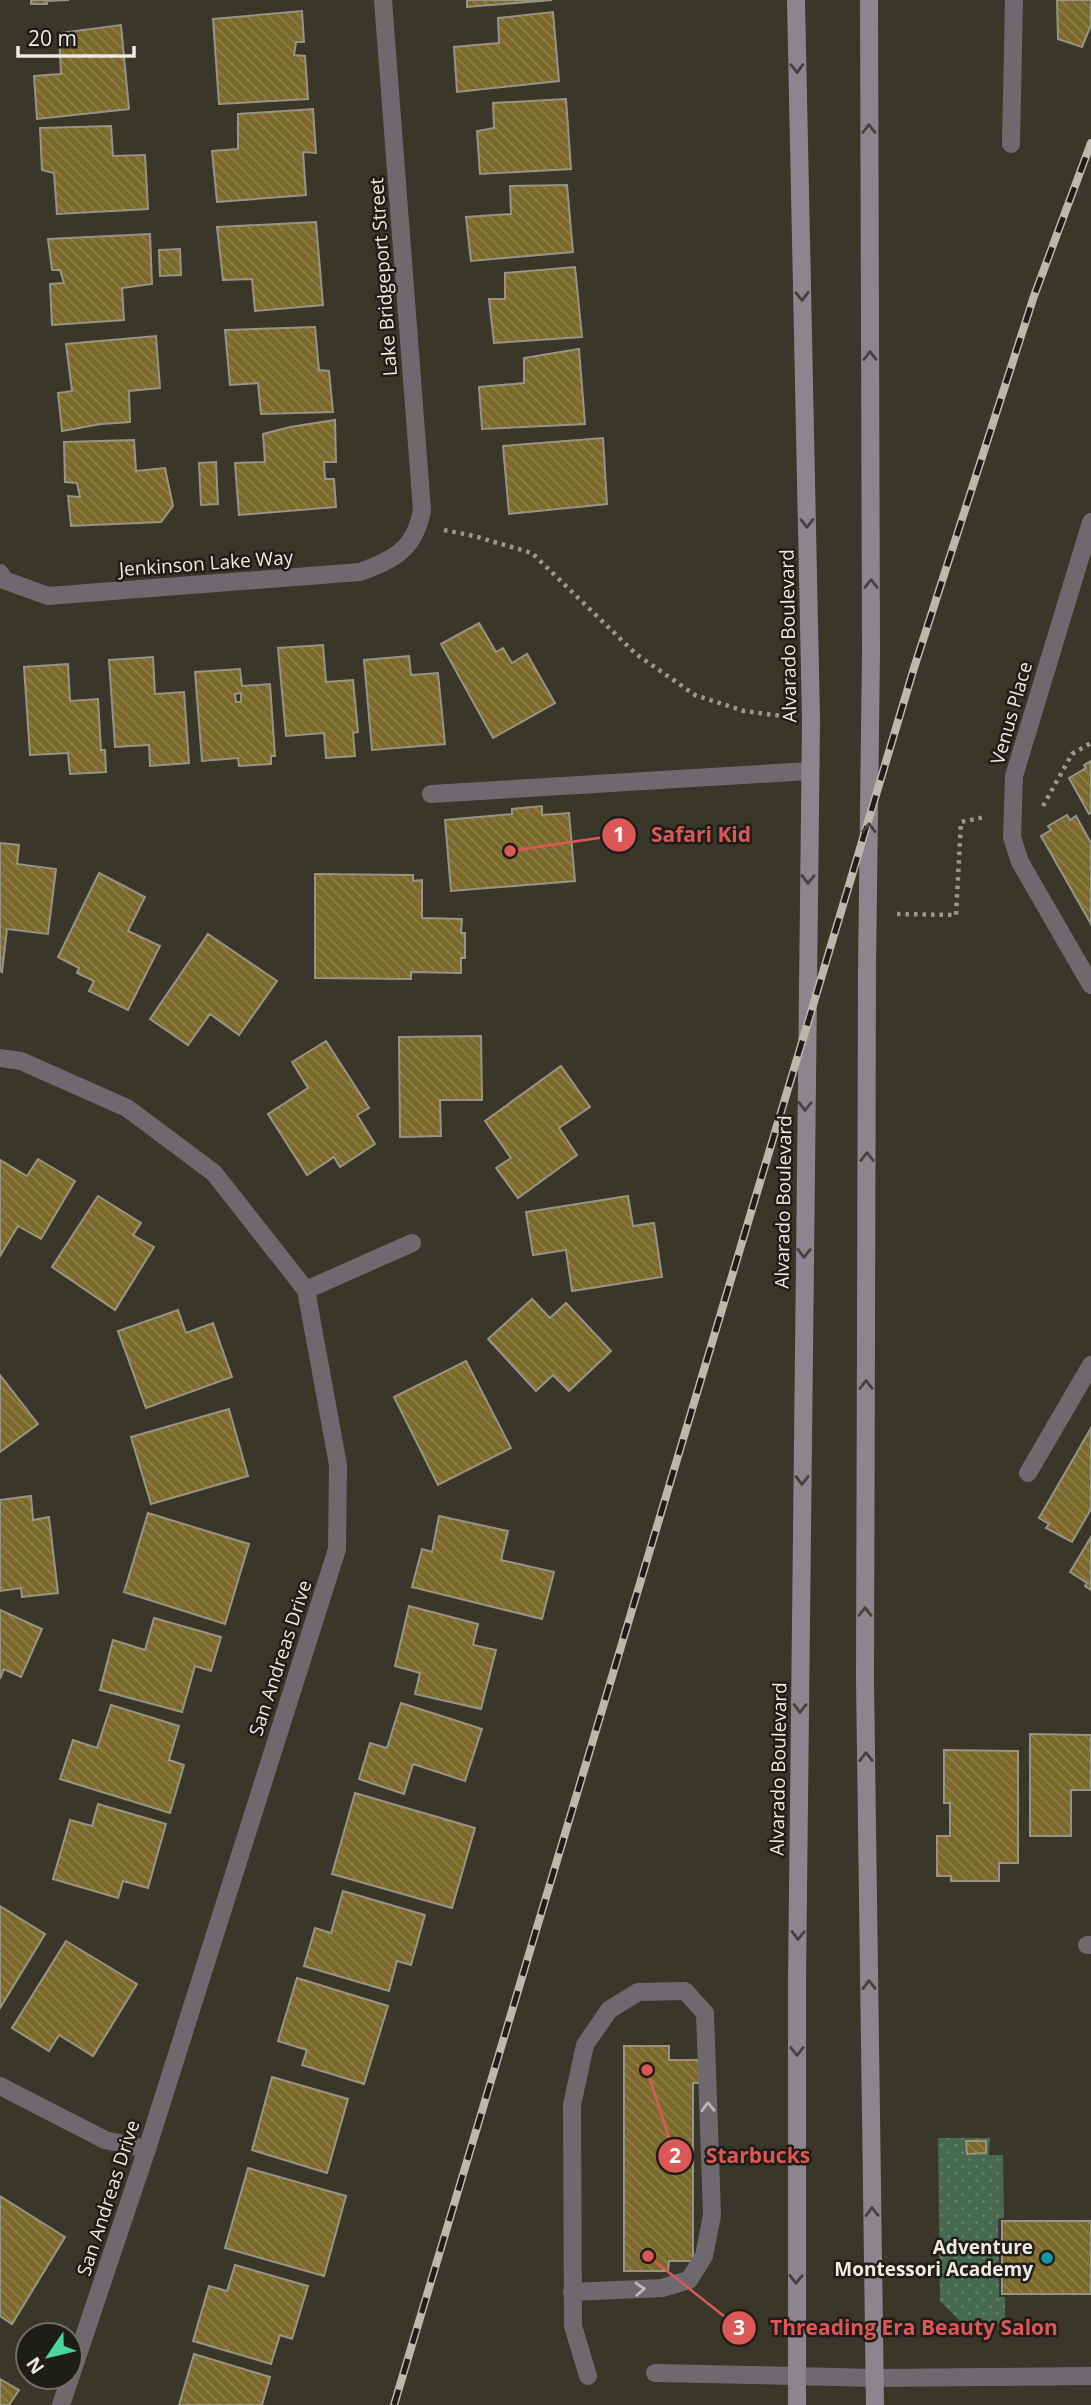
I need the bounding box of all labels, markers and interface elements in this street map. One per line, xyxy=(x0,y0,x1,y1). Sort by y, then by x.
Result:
scale bar xyxy=(18,14,133,58)
text: 20 m xyxy=(28,24,77,52)
one-way arrow xyxy=(790,63,805,74)
one-way arrow xyxy=(861,123,877,134)
street label: Lake Bridgeport Street xyxy=(363,177,403,377)
one-way arrow xyxy=(794,291,810,301)
one-way arrow xyxy=(862,351,878,361)
one-way arrow xyxy=(799,518,815,529)
street label: Jenkinson Lake Way xyxy=(116,544,294,582)
street label: Alvarado Boulevard xyxy=(773,549,803,723)
one-way arrow xyxy=(863,578,879,589)
street label: Venus Place xyxy=(984,659,1038,767)
callout: Safari Kid xyxy=(602,814,765,856)
text: 1 xyxy=(613,820,625,848)
text: Safari Kid xyxy=(651,820,751,848)
one-way arrow xyxy=(861,822,877,833)
one-way arrow xyxy=(800,874,816,884)
one-way arrow xyxy=(798,1101,813,1112)
street label: Alvarado Boulevard xyxy=(768,1115,798,1289)
one-way arrow xyxy=(859,1151,875,1162)
one-way arrow xyxy=(796,1248,812,1259)
one-way arrow xyxy=(858,1379,874,1389)
one-way arrow xyxy=(794,1476,810,1486)
street label: San Andreas Drive xyxy=(243,1577,317,1739)
one-way arrow xyxy=(857,1606,873,1617)
street label: Alvarado Boulevard xyxy=(763,1682,793,1856)
one-way arrow xyxy=(792,1703,808,1714)
one-way arrow xyxy=(858,1751,874,1762)
one-way arrow xyxy=(790,1931,806,1941)
one-way arrow xyxy=(861,1979,877,1989)
one-way arrow xyxy=(789,2046,805,2057)
one-way arrow xyxy=(701,2102,716,2113)
street label: San Andreas Drive xyxy=(71,2117,145,2279)
callout: Starbucks xyxy=(657,2135,824,2177)
text: 2 xyxy=(669,2141,681,2169)
text: Starbucks xyxy=(706,2141,810,2169)
one-way arrow xyxy=(864,2206,880,2217)
place label: Adventure Montessori Academy xyxy=(834,2234,1033,2282)
marker: Adventure Montessori Academy xyxy=(1039,2250,1055,2266)
one-way arrow xyxy=(788,2274,804,2284)
one-way arrow xyxy=(635,2282,646,2297)
callout: Threading Era Beauty Salon xyxy=(721,2307,1072,2349)
text: 3 xyxy=(733,2313,745,2341)
text: Threading Era Beauty Salon xyxy=(770,2313,1058,2341)
north arrow xyxy=(14,2321,84,2391)
text: N xyxy=(20,2352,50,2380)

